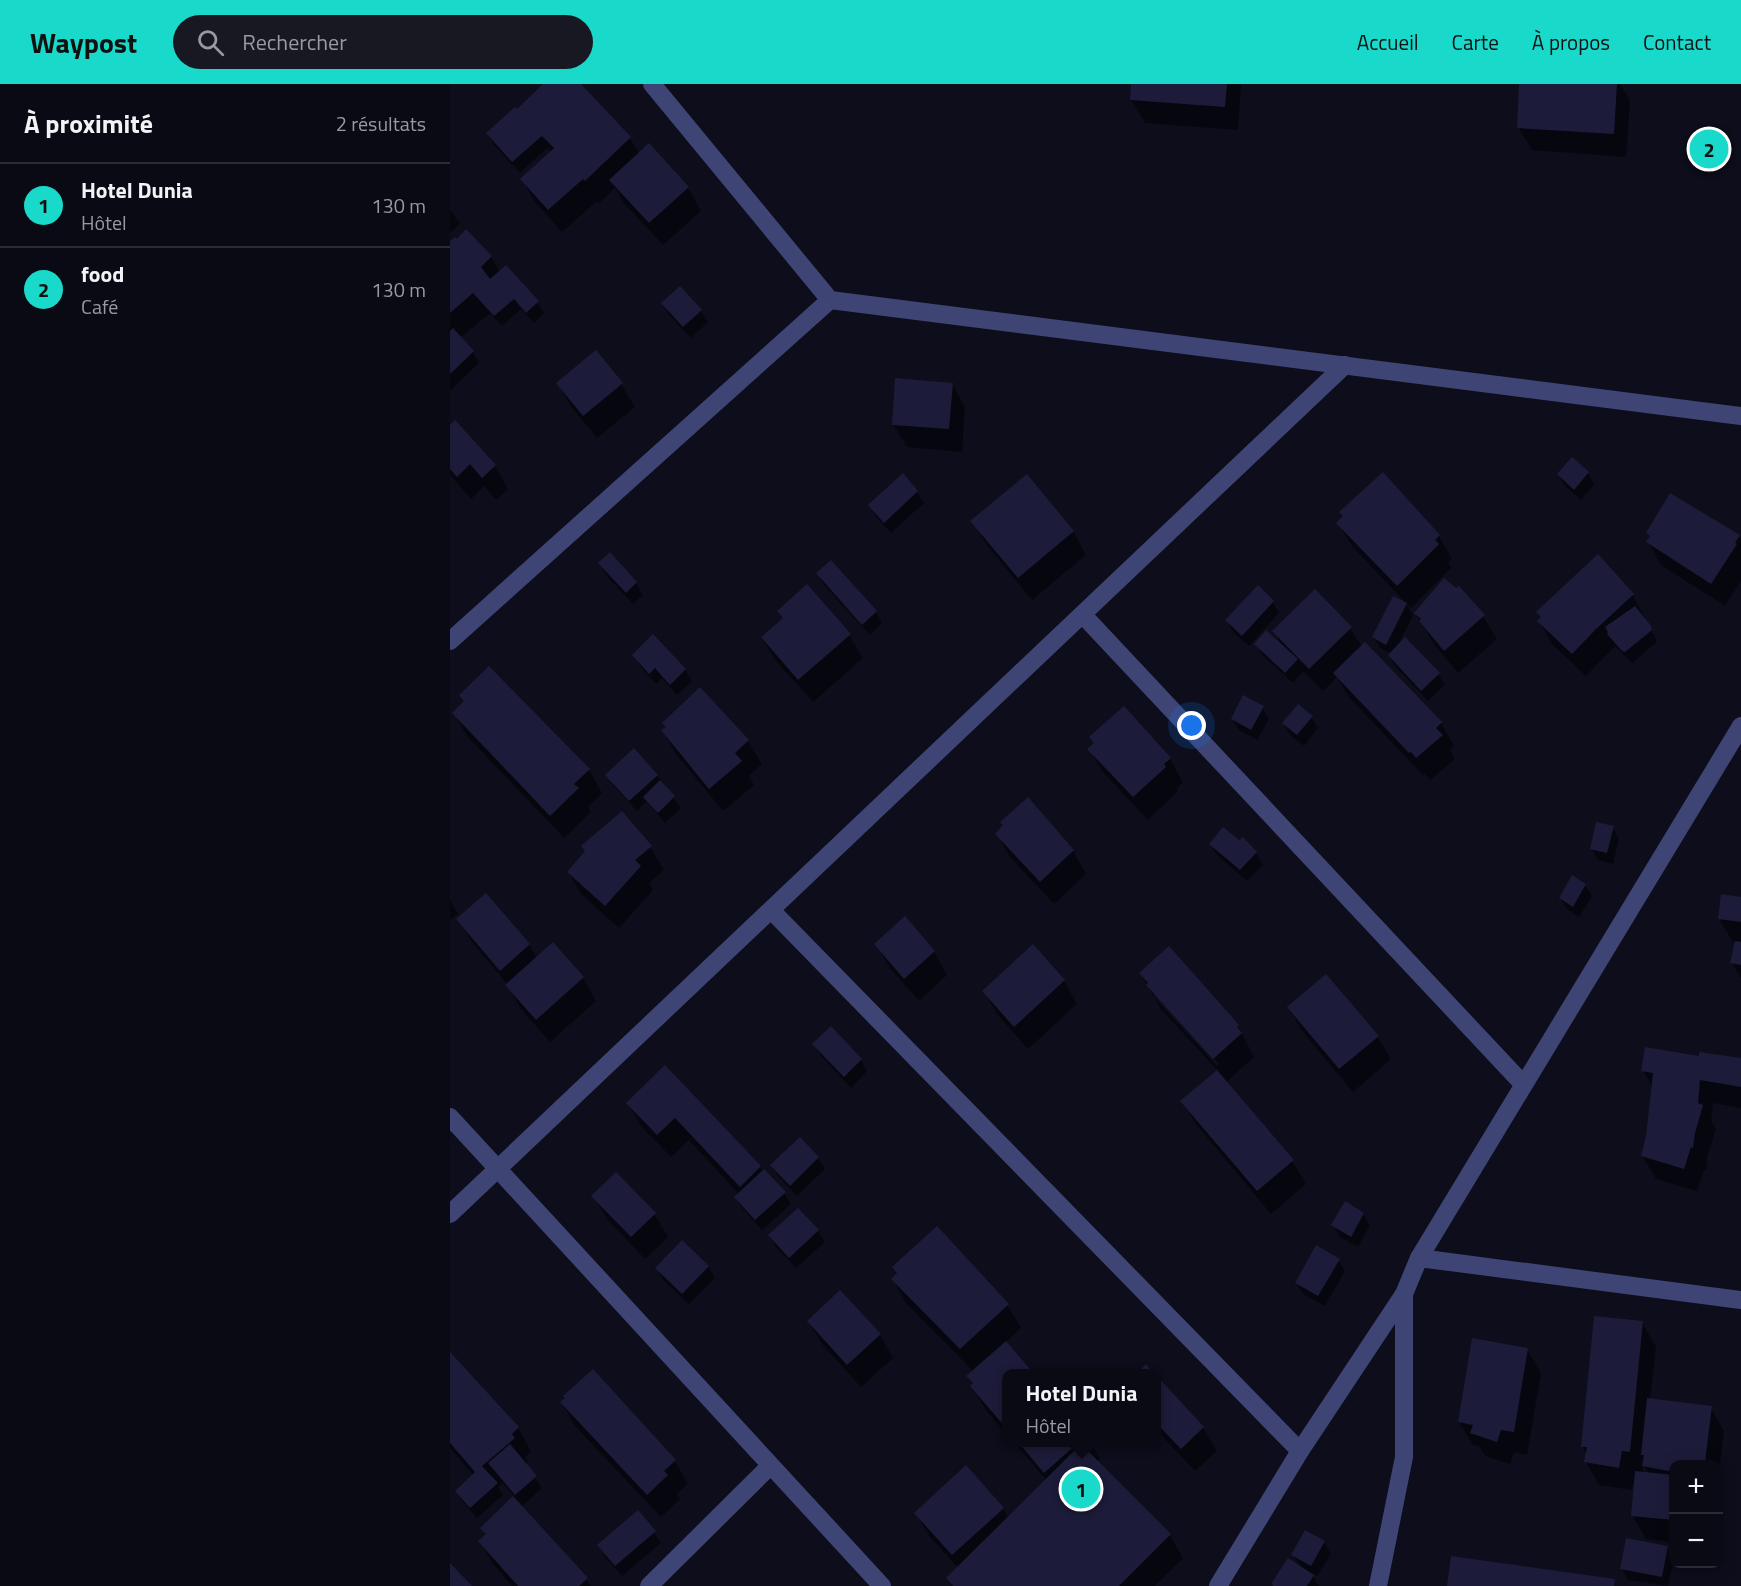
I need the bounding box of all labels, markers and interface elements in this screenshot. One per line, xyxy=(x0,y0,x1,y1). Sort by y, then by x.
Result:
search box xyxy=(173,15,593,69)
text: Waypost xyxy=(30,21,137,64)
text: Rechercher xyxy=(242,25,347,59)
icon: search xyxy=(194,26,227,59)
text: Accueil xyxy=(1357,26,1419,58)
text: Carte xyxy=(1452,26,1499,58)
text: À propos xyxy=(1532,26,1610,58)
text: Contact xyxy=(1643,26,1711,58)
text: À proximité xyxy=(24,104,153,143)
text: 2 résultats xyxy=(336,108,426,139)
pin: 2 xyxy=(1690,126,1728,172)
text: Hotel Dunia xyxy=(81,173,193,207)
text: 1 xyxy=(38,190,49,221)
text: 130 m xyxy=(371,190,426,221)
text: Hôtel xyxy=(81,207,127,238)
text: food xyxy=(81,257,124,291)
text: 2 xyxy=(38,274,49,305)
text: 130 m xyxy=(371,274,426,305)
text: Café xyxy=(81,291,118,322)
your location xyxy=(1177,711,1206,740)
popup xyxy=(1002,1369,1161,1447)
text: Hotel Dunia xyxy=(1026,1376,1137,1410)
text: Hôtel xyxy=(1026,1410,1071,1441)
map controls xyxy=(1669,1460,1723,1568)
button: + xyxy=(1669,1460,1723,1514)
pin: 1 xyxy=(1062,1466,1100,1512)
button: − xyxy=(1669,1514,1723,1568)

